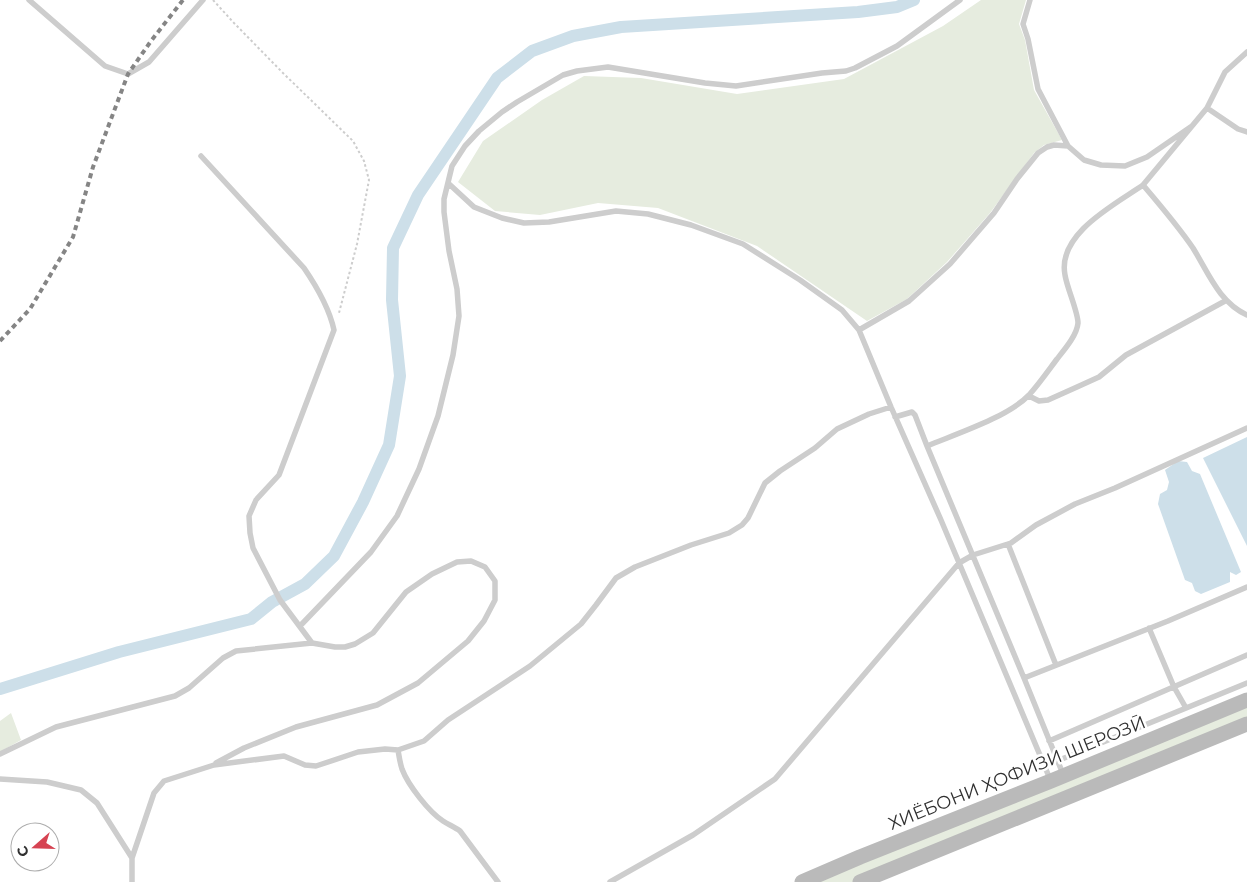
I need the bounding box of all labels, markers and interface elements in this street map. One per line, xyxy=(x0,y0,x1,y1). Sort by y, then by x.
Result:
street label: ХИЁБОНИ ҲОФИЗИ ШЕРОЗӢ xyxy=(885,711,1149,835)
north arrow xyxy=(10,822,60,872)
text: С xyxy=(13,844,33,859)

